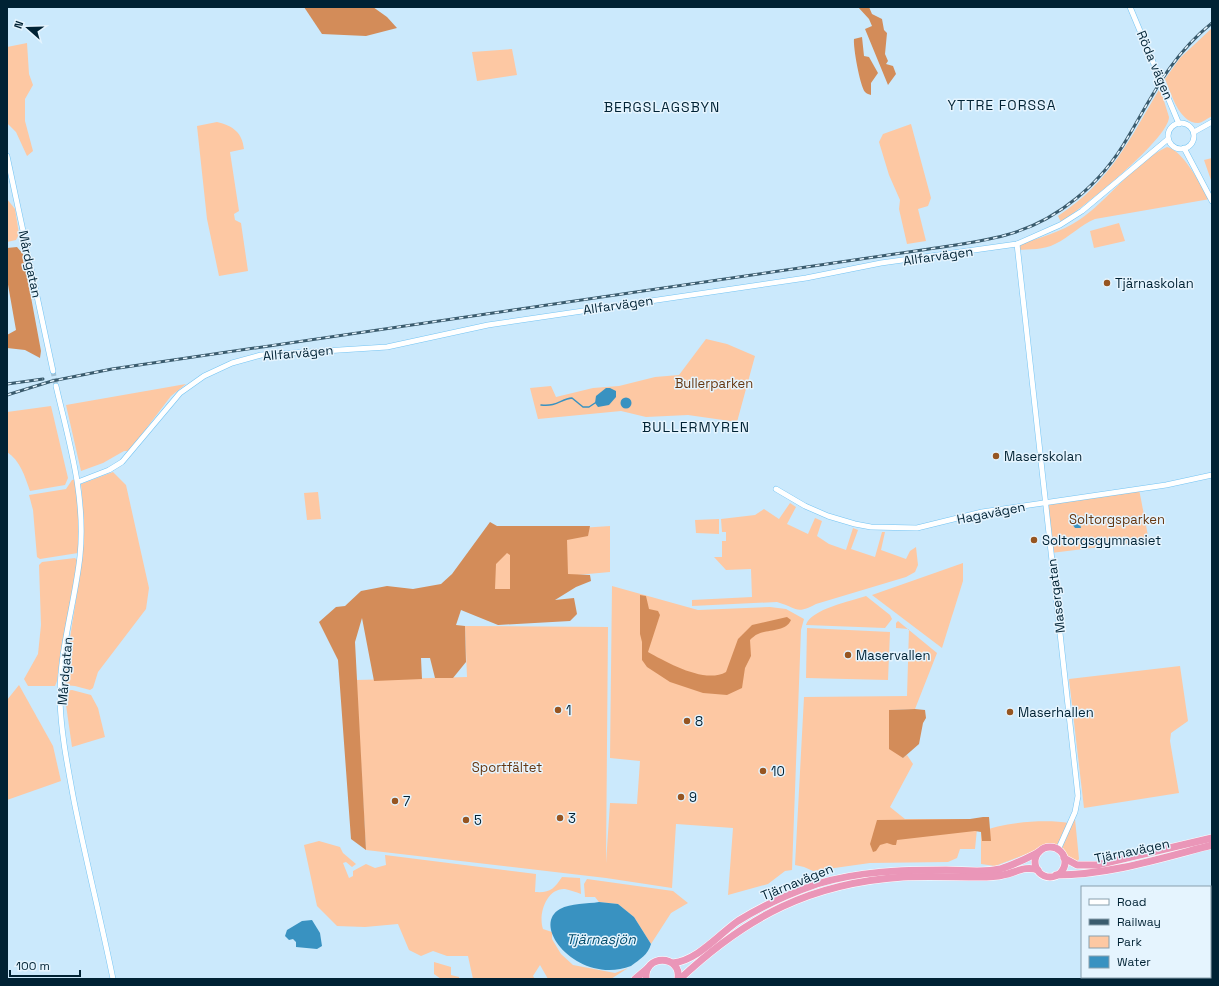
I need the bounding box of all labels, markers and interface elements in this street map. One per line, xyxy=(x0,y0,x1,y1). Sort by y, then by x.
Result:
north arrow xyxy=(8,8,48,48)
text: N xyxy=(11,19,26,30)
street label: Röda vägen xyxy=(1133,28,1177,102)
district label: YTTRE FORSSA xyxy=(948,96,1056,114)
district label: BERGSLAGSBYN xyxy=(604,98,720,116)
street label: Mårdgatan xyxy=(15,229,45,299)
street label: Allfarvägen xyxy=(902,243,974,269)
place label: Tjärnaskolan xyxy=(1115,275,1194,292)
marker: Tjärnaskolan xyxy=(1102,278,1112,288)
street label: Allfarvägen xyxy=(582,292,654,318)
street label: Allfarvägen xyxy=(262,341,334,365)
park label: Bullerparken xyxy=(675,375,753,392)
district label: BULLERMYREN xyxy=(642,418,750,436)
place label: Maserskolan xyxy=(1004,448,1082,465)
marker: Maserskolan xyxy=(991,451,1001,461)
street label: Hagavägen xyxy=(955,498,1027,528)
park label: Soltorgsparken xyxy=(1069,511,1165,528)
place label: Soltorgsgymnasiet xyxy=(1042,532,1161,549)
marker: Soltorgsgymnasiet xyxy=(1029,535,1039,545)
street label: Masergatan xyxy=(1043,558,1069,634)
street label: Mårdgatan xyxy=(54,636,76,706)
place label: Maservallen xyxy=(856,647,930,664)
marker: Maservallen xyxy=(843,650,853,660)
place label: 1 xyxy=(566,702,571,719)
place label: Maserhallen xyxy=(1018,704,1094,721)
marker: 1 xyxy=(553,705,563,715)
marker: Maserhallen xyxy=(1005,707,1015,717)
place label: 8 xyxy=(695,713,703,730)
marker: 8 xyxy=(682,716,692,726)
park label: Sportfältet xyxy=(472,759,542,776)
place label: 10 xyxy=(771,763,785,780)
marker: 10 xyxy=(758,766,768,776)
place label: 9 xyxy=(689,789,697,806)
marker: 9 xyxy=(676,792,686,802)
place label: 7 xyxy=(403,793,410,810)
marker: 7 xyxy=(390,796,400,806)
place label: 3 xyxy=(568,810,576,827)
place label: 5 xyxy=(474,812,482,829)
marker: 3 xyxy=(555,813,565,823)
marker: 5 xyxy=(461,815,471,825)
street label: Tjärnavägen xyxy=(1093,835,1171,867)
street label: Tjärnavägen xyxy=(758,860,836,904)
legend xyxy=(1081,886,1211,978)
text: Road xyxy=(1117,894,1146,910)
text: Railway xyxy=(1117,914,1161,930)
water label: Tjärnasjön xyxy=(566,930,636,948)
text: Park xyxy=(1117,934,1142,950)
scale bar xyxy=(10,952,80,978)
text: Water xyxy=(1117,954,1151,970)
text: 100 m xyxy=(16,958,50,974)

